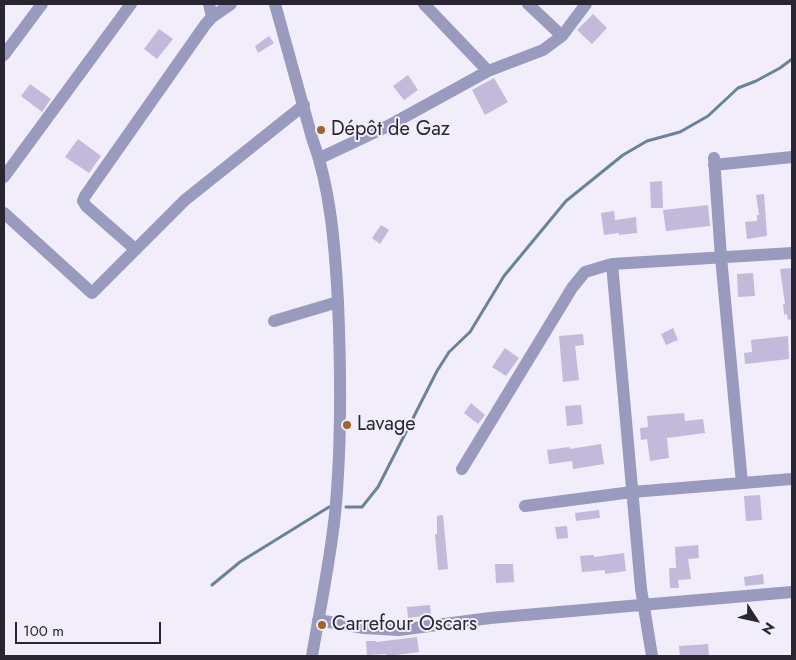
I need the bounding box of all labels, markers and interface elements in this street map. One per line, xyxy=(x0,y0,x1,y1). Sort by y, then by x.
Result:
place label: Dépôt de Gaz xyxy=(331,118,450,142)
marker: Dépôt de Gaz xyxy=(315,124,327,136)
place label: Lavage xyxy=(357,413,416,437)
marker: Lavage xyxy=(341,419,353,431)
north arrow xyxy=(731,595,781,645)
scale bar xyxy=(18,612,164,644)
place label: Carrefour Oscars xyxy=(332,613,477,637)
text: N xyxy=(757,618,780,639)
marker: Carrefour Oscars xyxy=(316,619,328,631)
text: 100 m xyxy=(23,620,64,642)

